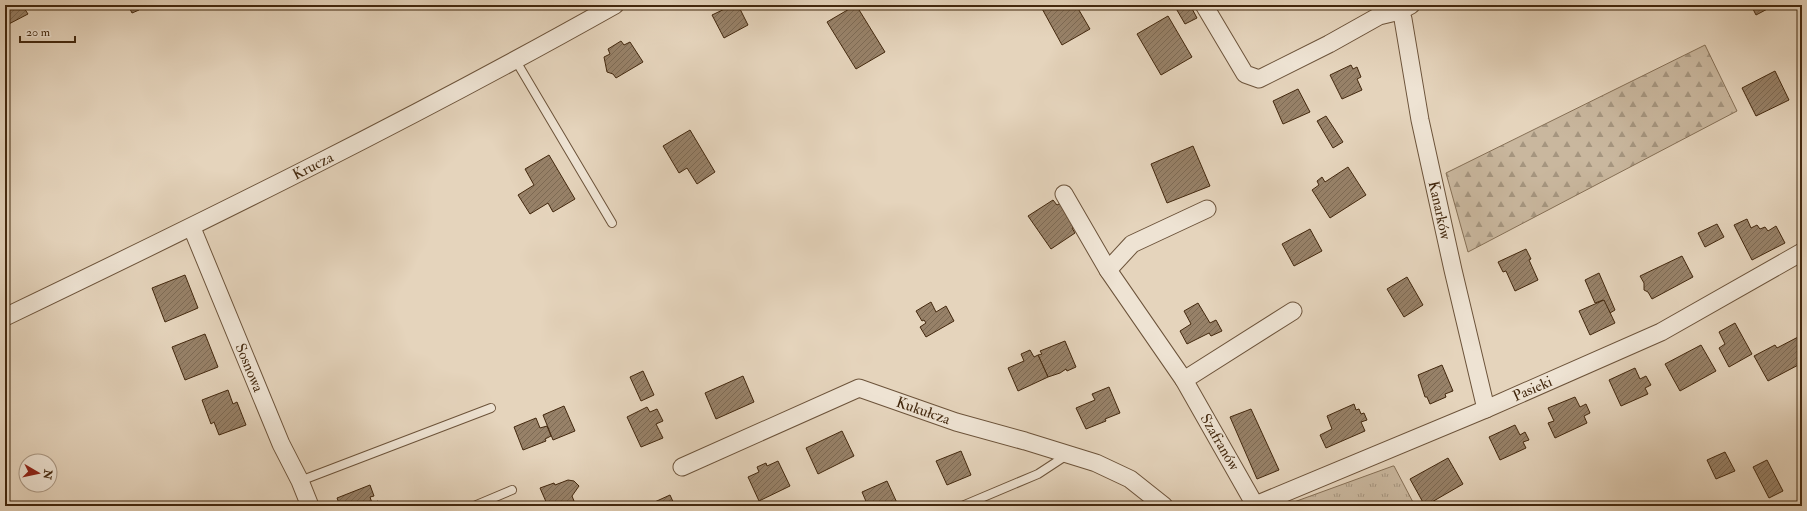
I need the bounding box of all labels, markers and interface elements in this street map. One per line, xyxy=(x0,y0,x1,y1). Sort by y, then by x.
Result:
scale bar xyxy=(20,18,75,44)
text: 20 m xyxy=(26,25,51,40)
street label: Krucza xyxy=(289,148,337,184)
street label: Kanarków xyxy=(1424,179,1455,242)
street label: Sosnowa xyxy=(231,341,268,396)
street label: Pasieki xyxy=(1510,372,1555,406)
street label: Kukułcza xyxy=(894,393,954,430)
street label: Szafranów xyxy=(1196,410,1244,475)
north arrow xyxy=(18,453,58,493)
text: N xyxy=(40,468,55,481)

